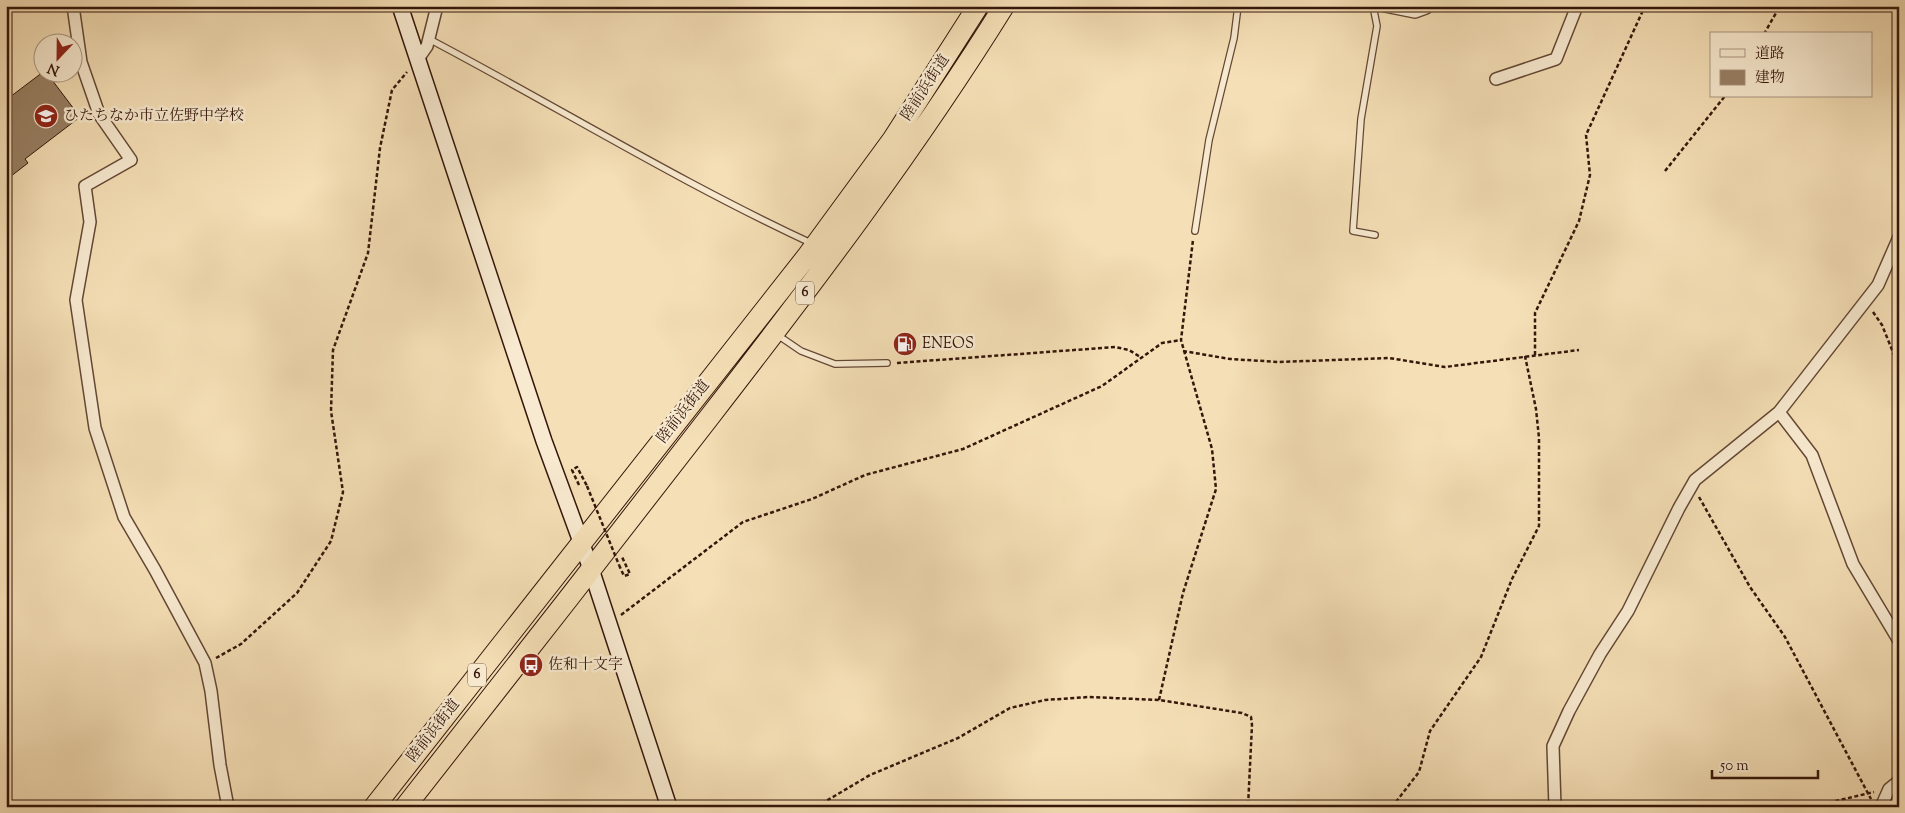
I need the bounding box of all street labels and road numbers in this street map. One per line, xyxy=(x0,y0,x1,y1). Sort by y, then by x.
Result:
street label: 陸前浜街道 xyxy=(897,51,955,125)
road number: 6 xyxy=(796,282,814,304)
street label: 陸前浜街道 xyxy=(653,376,715,448)
road number: 6 xyxy=(468,664,486,686)
street label: 陸前浜街道 xyxy=(403,695,465,767)

